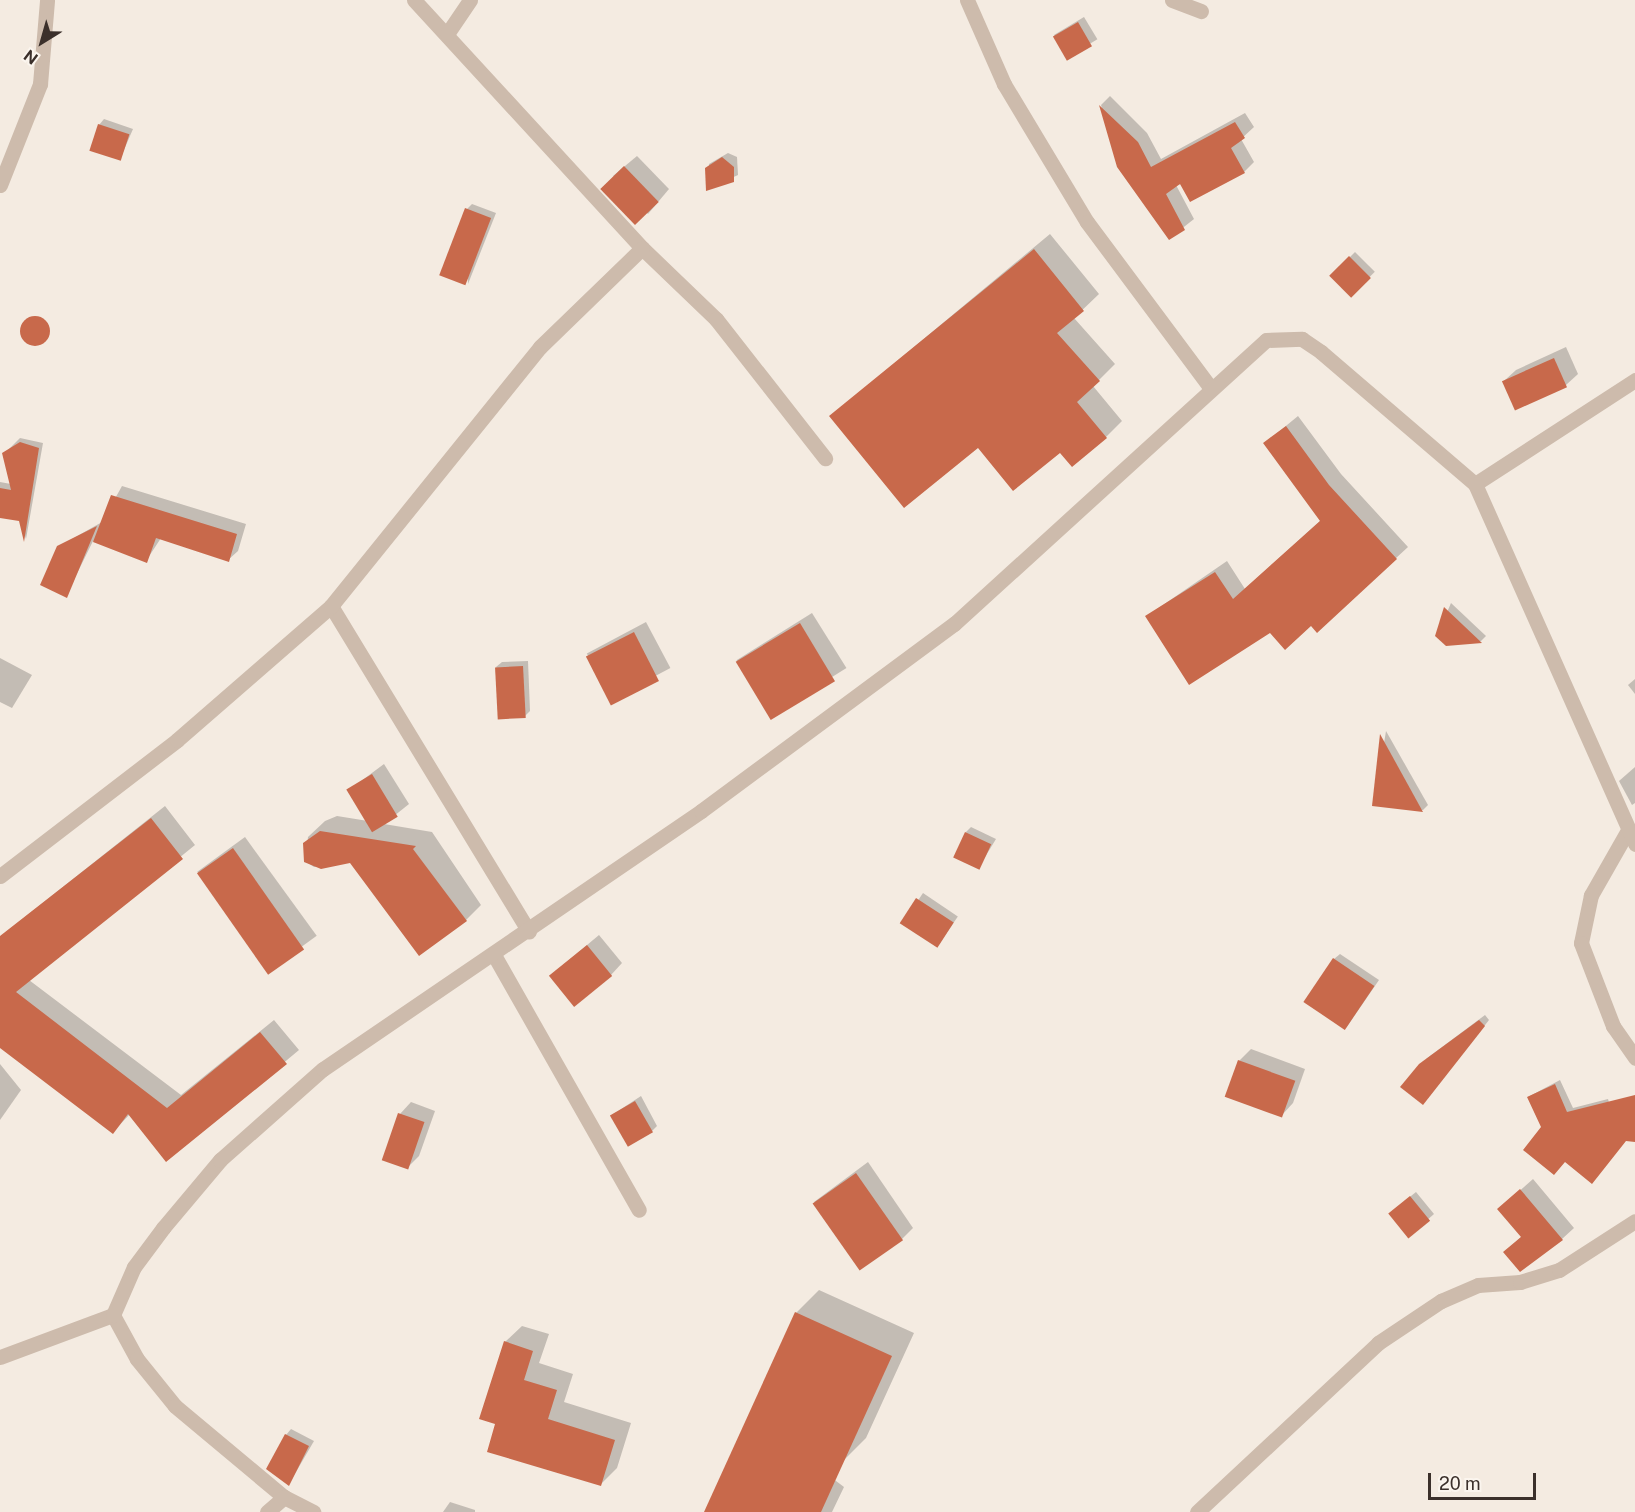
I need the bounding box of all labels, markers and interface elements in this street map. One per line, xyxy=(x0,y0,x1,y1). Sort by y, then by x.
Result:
north arrow xyxy=(12,12,72,72)
text: N xyxy=(20,45,42,68)
scale bar xyxy=(1431,1461,1539,1499)
text: 20 m xyxy=(1439,1473,1481,1494)

